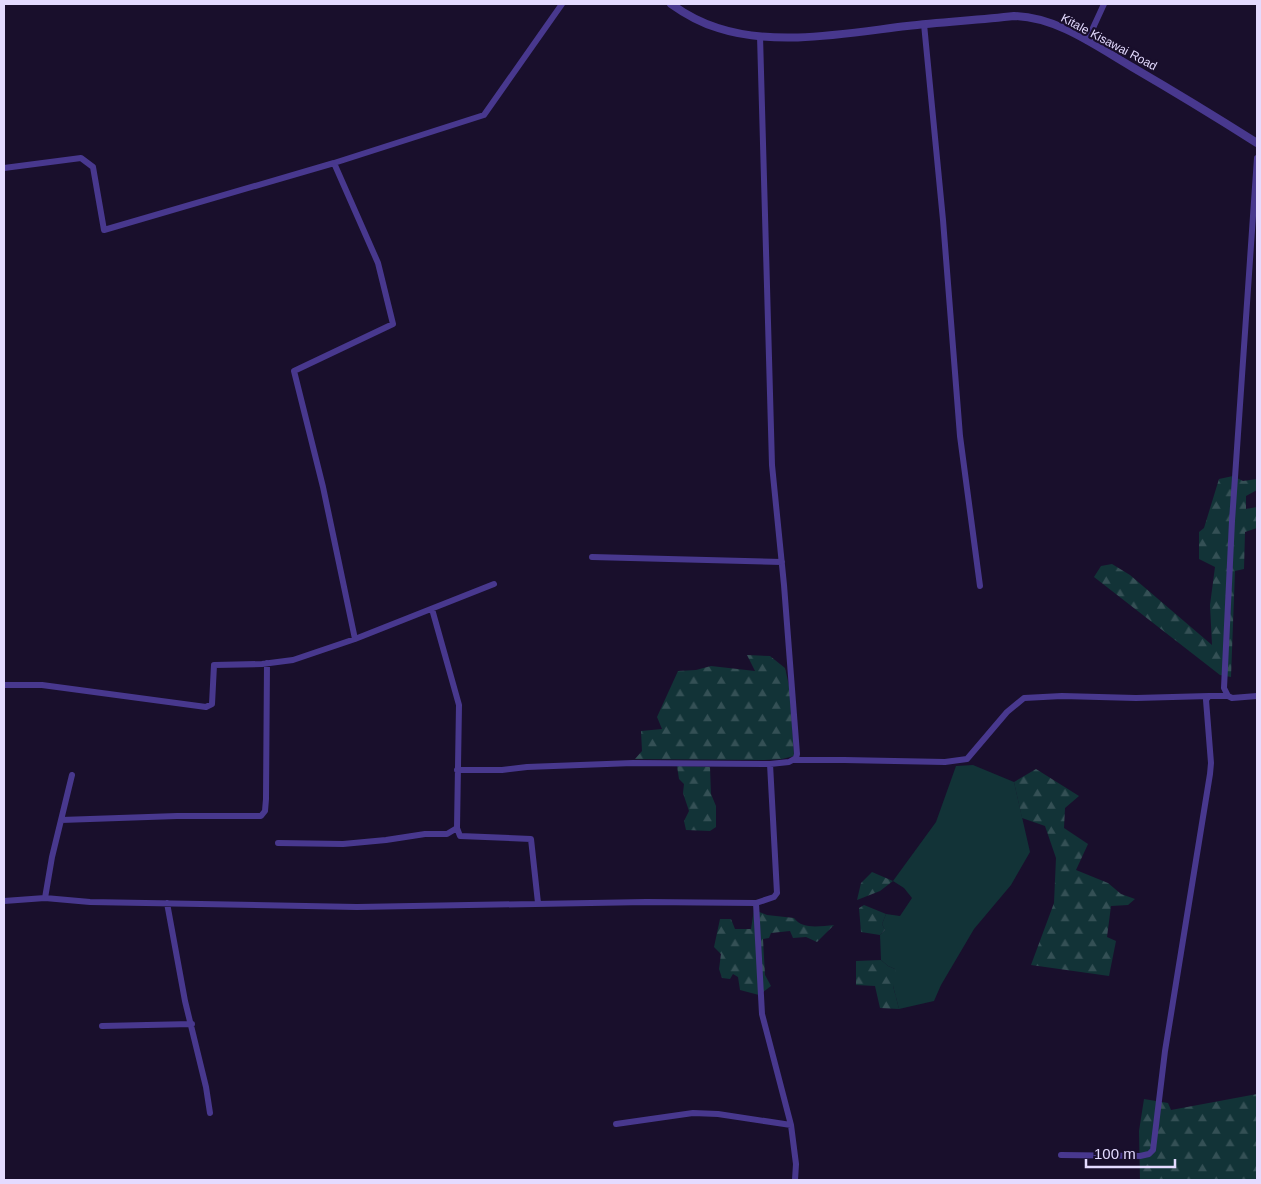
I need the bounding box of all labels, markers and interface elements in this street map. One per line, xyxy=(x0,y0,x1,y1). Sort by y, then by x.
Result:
street label: Kitale Kisawai Road xyxy=(1059,11,1159,73)
scale bar xyxy=(1086,1136,1175,1168)
text: 100 m xyxy=(1094,1145,1136,1162)

